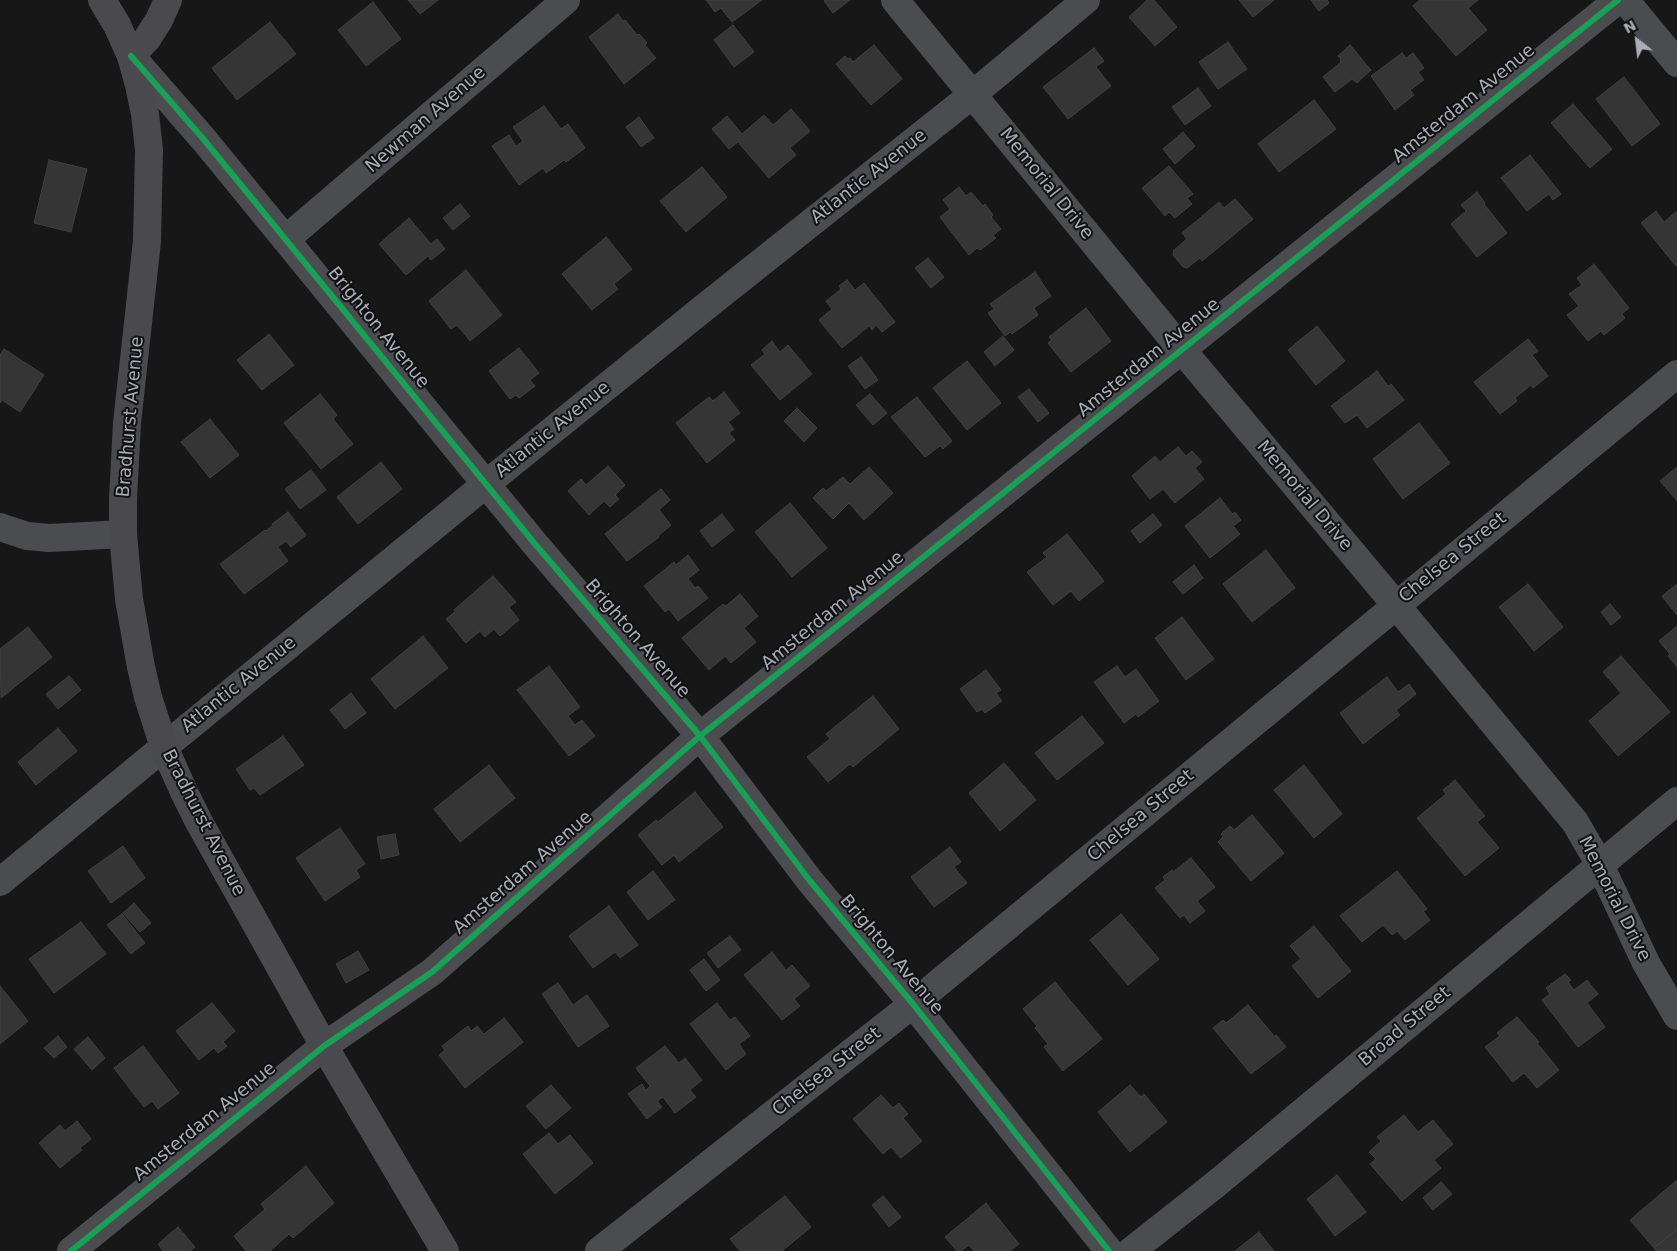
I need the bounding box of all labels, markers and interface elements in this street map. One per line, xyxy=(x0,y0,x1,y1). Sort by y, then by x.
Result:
north arrow xyxy=(1612,15,1662,65)
text: N xyxy=(1621,17,1639,37)
street label: Amsterdam Avenue xyxy=(1388,40,1540,168)
street label: Newman Avenue xyxy=(362,62,490,178)
street label: Memorial Drive xyxy=(994,124,1098,244)
street label: Atlantic Avenue xyxy=(807,125,931,229)
street label: Brighton Avenue xyxy=(323,263,433,393)
street label: Amsterdam Avenue xyxy=(1073,294,1225,422)
street label: Bradhurst Avenue xyxy=(113,336,149,498)
street label: Atlantic Avenue xyxy=(491,377,615,483)
street label: Memorial Drive xyxy=(1252,436,1356,556)
street label: Chelsea Street xyxy=(1395,508,1511,608)
street label: Amsterdam Avenue xyxy=(757,547,909,675)
street label: Brighton Avenue xyxy=(580,575,694,703)
street label: Atlantic Avenue xyxy=(177,632,301,738)
street label: Bradhurst Avenue xyxy=(157,746,249,900)
street label: Chelsea Street xyxy=(1084,765,1198,867)
street label: Amsterdam Avenue xyxy=(449,807,597,939)
street label: Memorial Drive xyxy=(1573,833,1655,965)
street label: Brighton Avenue xyxy=(835,891,947,1019)
street label: Broad Street xyxy=(1355,982,1455,1072)
street label: Chelsea Street xyxy=(768,1023,886,1121)
street label: Amsterdam Avenue xyxy=(129,1058,281,1186)

